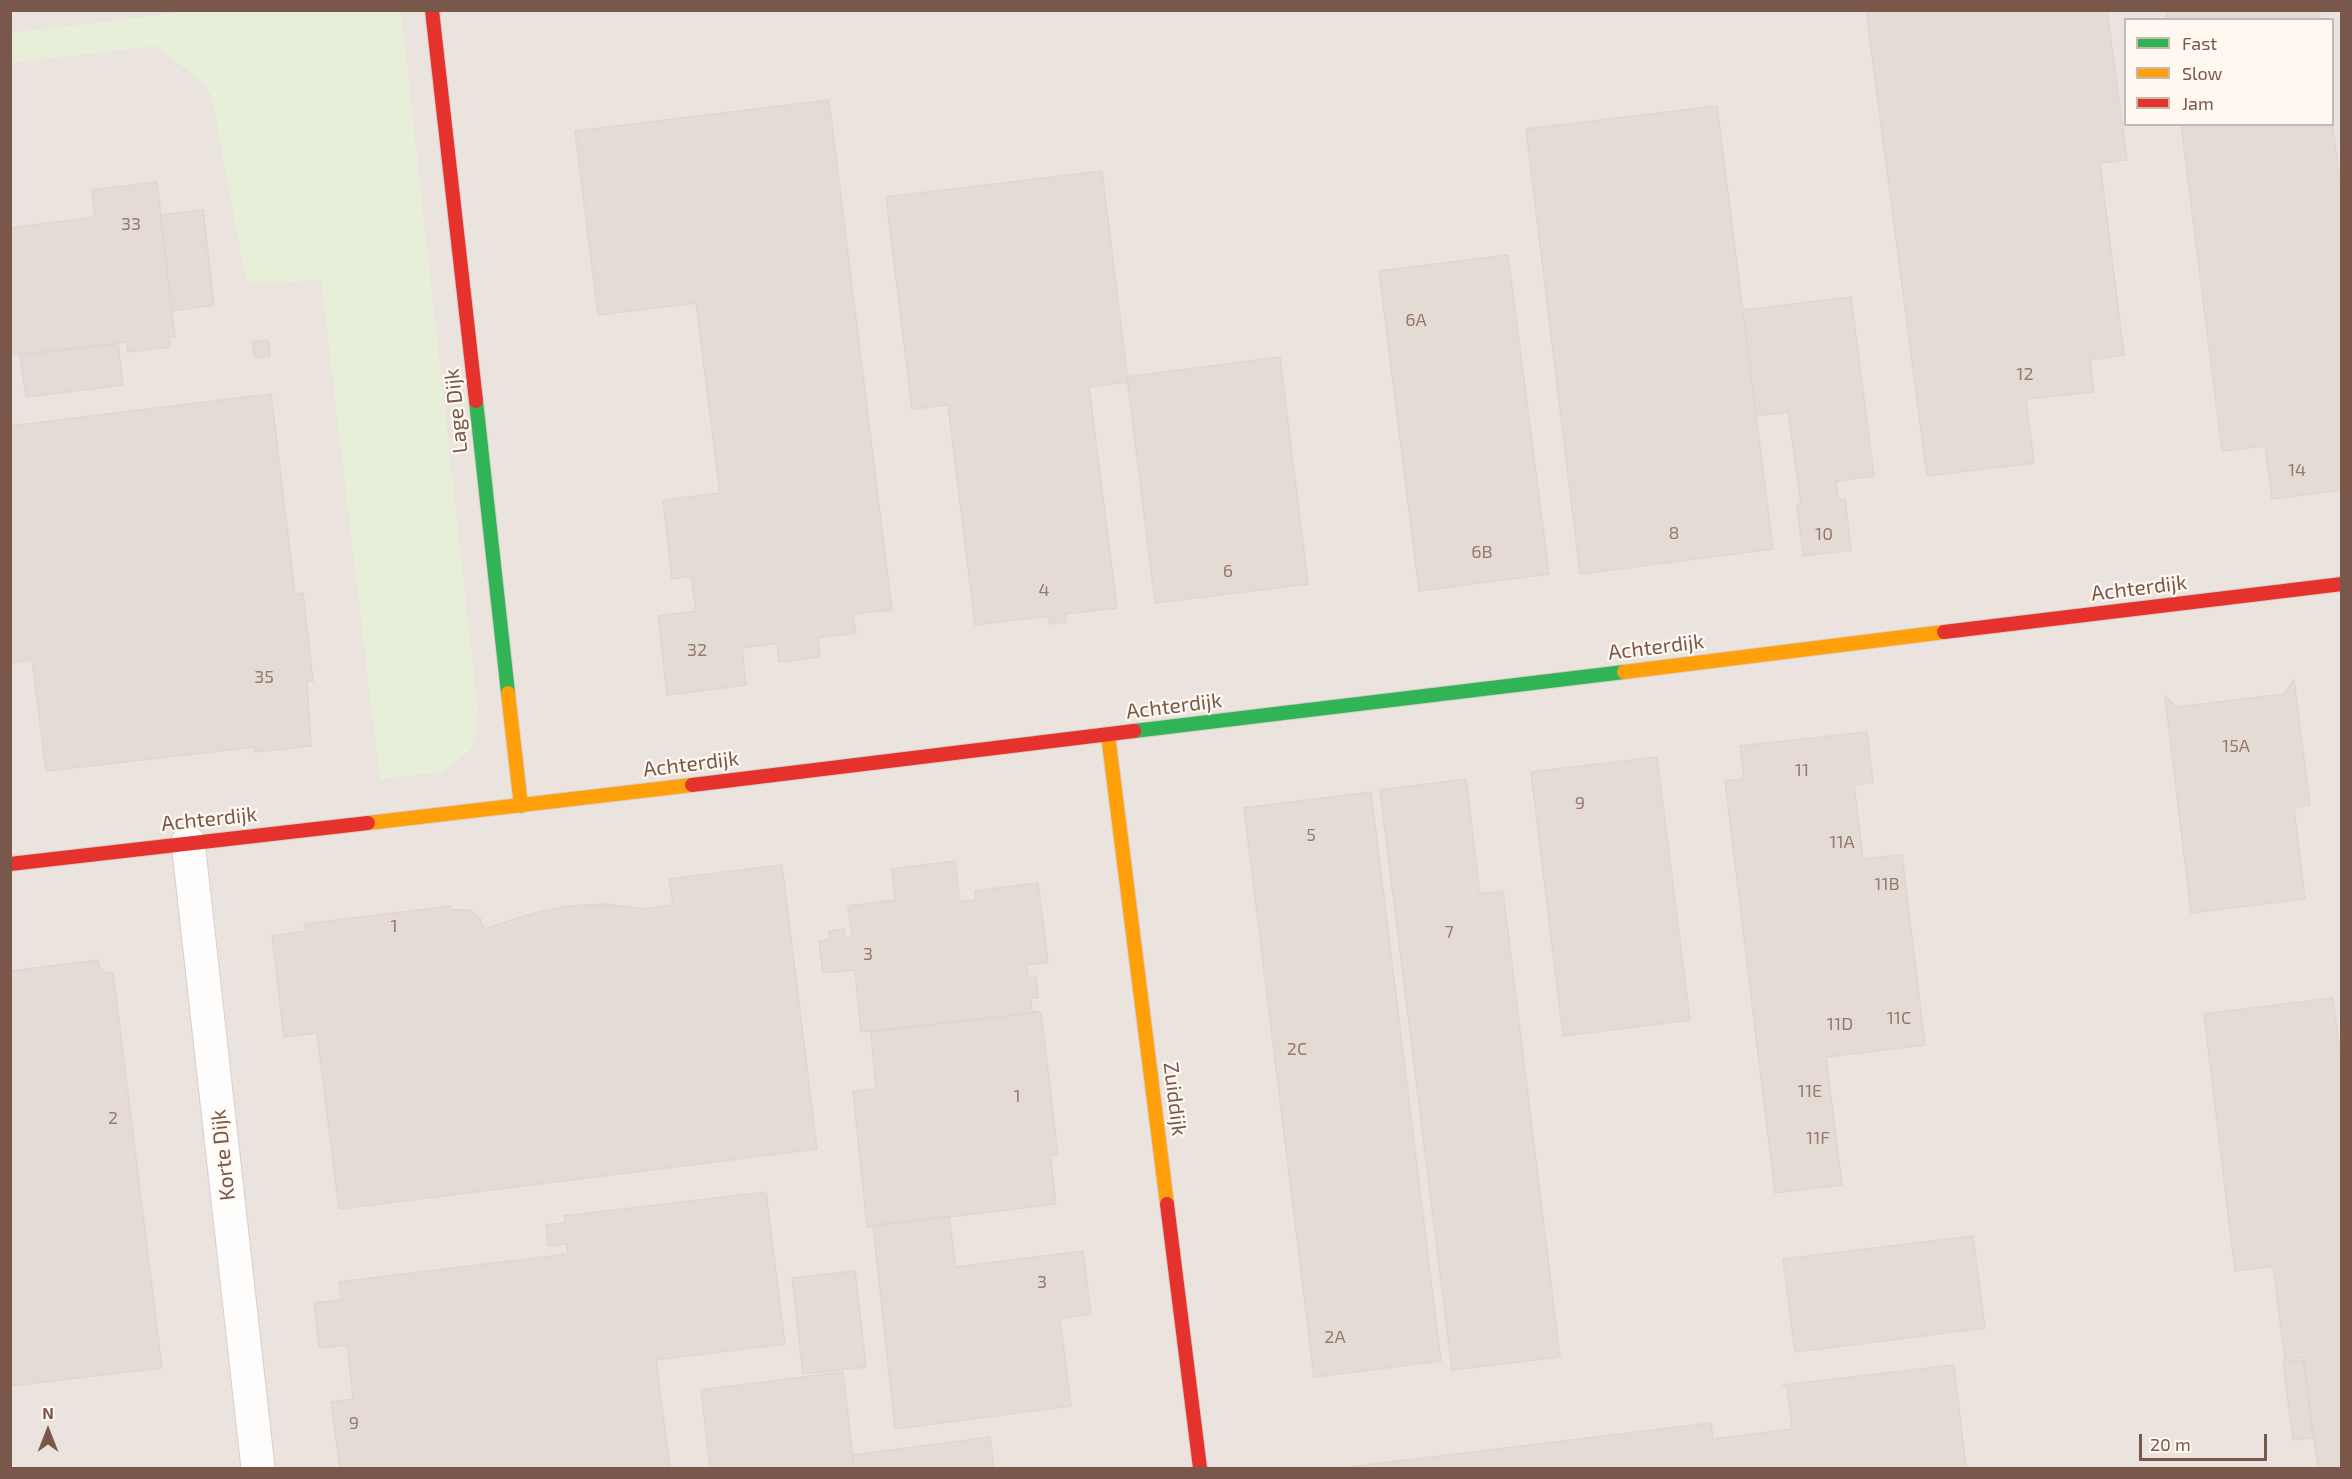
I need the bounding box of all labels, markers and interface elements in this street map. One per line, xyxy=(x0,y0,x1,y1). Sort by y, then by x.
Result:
legend xyxy=(2124,18,2334,126)
text: Fast xyxy=(2182,32,2217,54)
text: Slow xyxy=(2182,62,2222,84)
text: Jam xyxy=(2182,92,2214,114)
house number: 33 xyxy=(121,213,141,235)
house number: 6A xyxy=(1405,309,1427,331)
house number: 12 xyxy=(2016,363,2034,385)
street label: Lage Dijk xyxy=(439,367,473,455)
house number: 14 xyxy=(2288,459,2306,481)
house number: 8 xyxy=(1669,522,1679,544)
house number: 10 xyxy=(1815,523,1833,545)
house number: 6B xyxy=(1471,541,1493,563)
house number: 6 xyxy=(1223,560,1233,582)
street label: Achterdijk xyxy=(2090,570,2188,606)
house number: 4 xyxy=(1038,579,1050,601)
street label: Achterdijk xyxy=(1607,629,1705,665)
house number: 32 xyxy=(687,639,707,661)
house number: 35 xyxy=(254,666,274,688)
street label: Achterdijk xyxy=(1125,688,1223,724)
house number: 15A xyxy=(2222,735,2250,757)
street label: Achterdijk xyxy=(642,746,740,782)
house number: 11 xyxy=(1795,759,1809,781)
house number: 9 xyxy=(1575,792,1585,814)
street label: Achterdijk xyxy=(160,801,258,837)
house number: 5 xyxy=(1306,824,1316,846)
house number: 11A xyxy=(1829,831,1855,853)
house number: 11B xyxy=(1874,873,1900,895)
house number: 1 xyxy=(390,915,398,937)
house number: 7 xyxy=(1444,921,1454,943)
house number: 3 xyxy=(863,943,873,965)
house number: 11C xyxy=(1887,1007,1911,1029)
house number: 11D xyxy=(1827,1013,1853,1035)
house number: 2C xyxy=(1287,1038,1307,1060)
street label: Zuiddijk xyxy=(1158,1061,1192,1137)
house number: 11E xyxy=(1798,1080,1822,1102)
house number: 1 xyxy=(1013,1085,1021,1107)
house number: 2 xyxy=(108,1107,118,1129)
street label: Korte Dijk xyxy=(206,1108,240,1202)
house number: 11F xyxy=(1806,1127,1830,1149)
house number: 3 xyxy=(1037,1271,1047,1293)
house number: 2A xyxy=(1324,1326,1346,1348)
north arrow xyxy=(18,1401,78,1461)
text: N xyxy=(42,1403,54,1422)
house number: 9 xyxy=(349,1412,359,1434)
scale bar xyxy=(2142,1422,2270,1460)
text: 20 m xyxy=(2150,1433,2191,1455)

